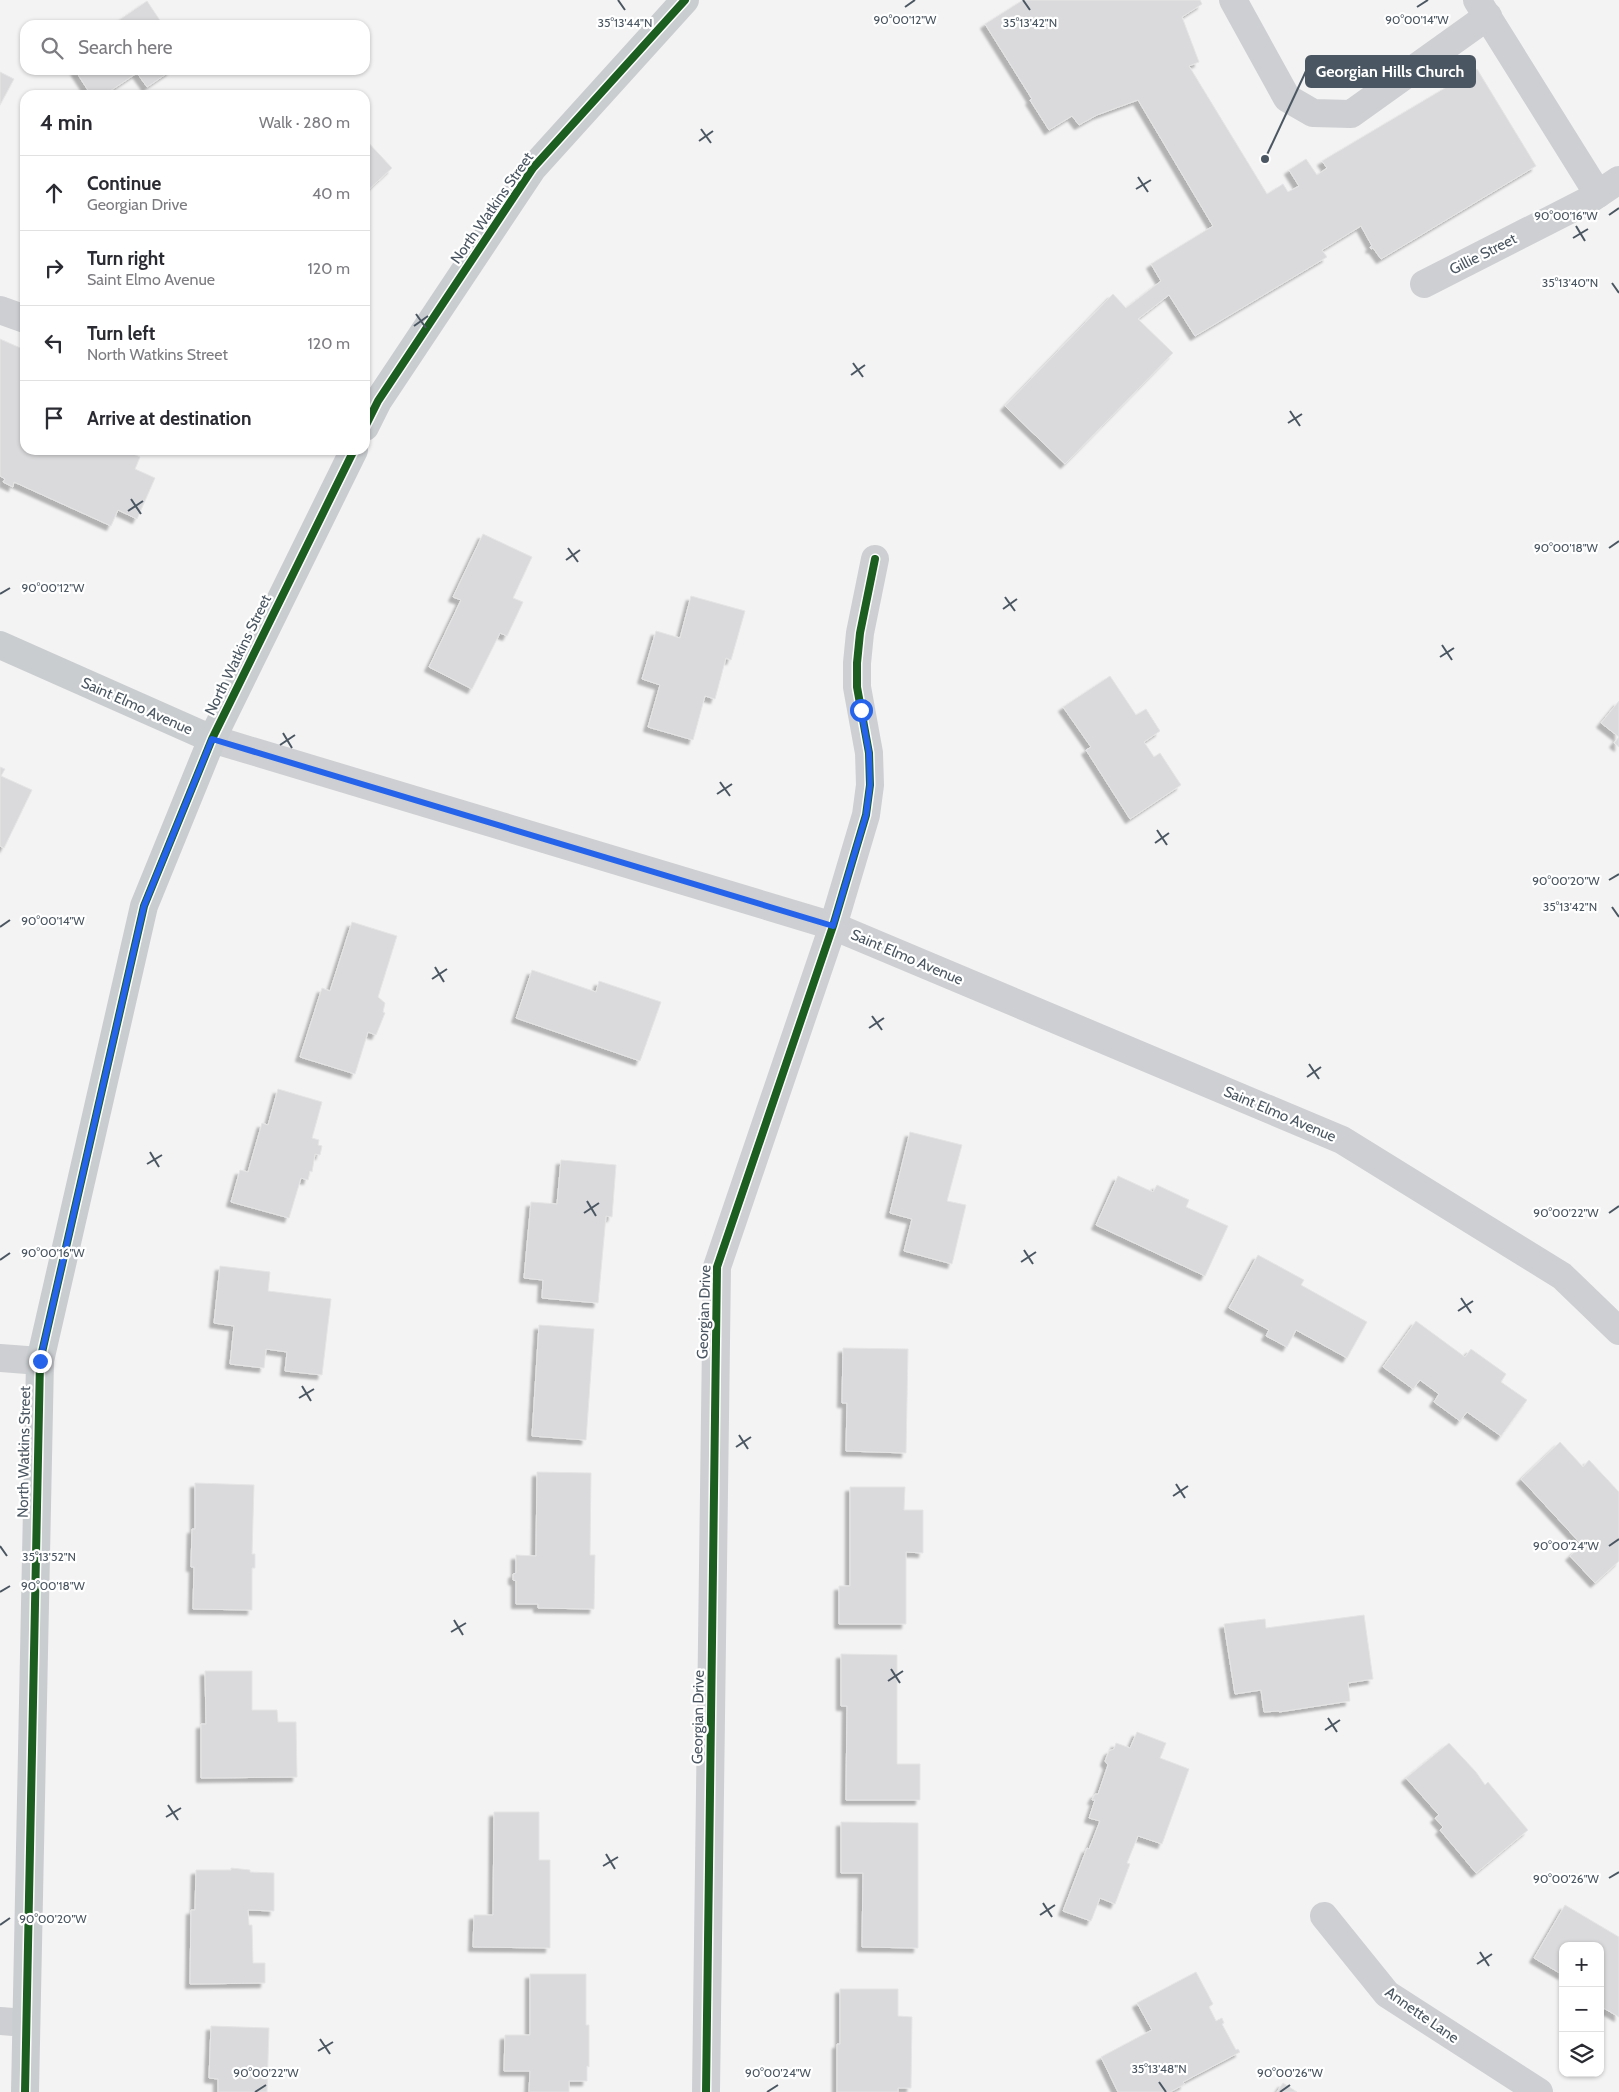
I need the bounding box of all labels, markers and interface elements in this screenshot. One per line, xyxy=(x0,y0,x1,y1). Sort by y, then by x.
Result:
text: 90°00'12"W xyxy=(874,12,937,27)
text: 90°00'14"W xyxy=(1385,12,1449,27)
text: 35°13'44"N xyxy=(598,15,652,30)
text: 35°13'42"N xyxy=(1003,15,1057,30)
search box xyxy=(20,20,370,75)
icon: search xyxy=(38,34,66,62)
text: Search here xyxy=(78,36,172,59)
callout: Georgian Hills Church xyxy=(1306,56,1475,87)
text: Georgian Hills Church xyxy=(1316,62,1464,81)
text: 4 min xyxy=(40,110,93,135)
text: Walk · 280 m xyxy=(259,113,350,132)
street label: North Watkins Street xyxy=(447,149,537,267)
text: Continue xyxy=(87,172,161,195)
icon: ahead xyxy=(40,179,68,207)
text: 40 m xyxy=(312,184,350,203)
text: Georgian Drive xyxy=(87,195,187,214)
text: 90°00'16"W xyxy=(1534,208,1598,223)
street label: Gillie Street xyxy=(1446,229,1520,279)
text: Turn right xyxy=(87,247,165,270)
icon: right xyxy=(40,254,68,282)
text: 120 m xyxy=(308,259,350,278)
text: Saint Elmo Avenue xyxy=(87,270,215,289)
text: 35°13'40"N xyxy=(1542,275,1598,290)
text: Turn left xyxy=(87,322,155,345)
icon: left xyxy=(40,329,68,357)
text: 120 m xyxy=(308,334,350,353)
text: North Watkins Street xyxy=(87,345,228,364)
icon: arrive xyxy=(40,404,68,432)
text: Arrive at destination xyxy=(87,407,251,430)
text: 90°00'18"W xyxy=(1534,540,1599,555)
text: 90°00'12"W xyxy=(22,580,85,595)
street label: North Watkins Street xyxy=(201,592,275,718)
street label: Saint Elmo Avenue xyxy=(79,673,196,739)
route start xyxy=(850,699,873,722)
text: 90°00'20"W xyxy=(1532,873,1600,888)
text: 35°13'42"N xyxy=(1543,899,1597,914)
text: 90°00'14"W xyxy=(21,913,85,928)
street label: Saint Elmo Avenue xyxy=(848,925,966,989)
street label: Saint Elmo Avenue xyxy=(1221,1082,1339,1146)
text: 90°00'22"W xyxy=(1533,1205,1599,1220)
text: 90°00'16"W xyxy=(21,1245,85,1260)
street label: Georgian Drive xyxy=(693,1264,715,1359)
route end xyxy=(29,1350,52,1373)
street label: North Watkins Street xyxy=(14,1386,34,1518)
text: 90°00'24"W xyxy=(1533,1538,1600,1553)
text: 35°13'52"N xyxy=(22,1549,76,1564)
text: 90°00'18"W xyxy=(21,1578,86,1593)
street label: Georgian Drive xyxy=(688,1669,708,1764)
text: 90°00'26"W xyxy=(1533,1871,1600,1886)
text: 90°00'20"W xyxy=(19,1911,87,1926)
map controls xyxy=(1559,1942,1604,2077)
button: + xyxy=(1559,1942,1604,1987)
street label: Annette Lane xyxy=(1382,1983,1462,2047)
button: − xyxy=(1559,1987,1604,2032)
button: layers xyxy=(1559,2032,1604,2077)
text: 35°13'48"N xyxy=(1131,2061,1187,2076)
text: 90°00'22"W xyxy=(233,2065,299,2080)
text: 90°00'24"W xyxy=(745,2065,812,2080)
text: 90°00'26"W xyxy=(1257,2065,1324,2080)

